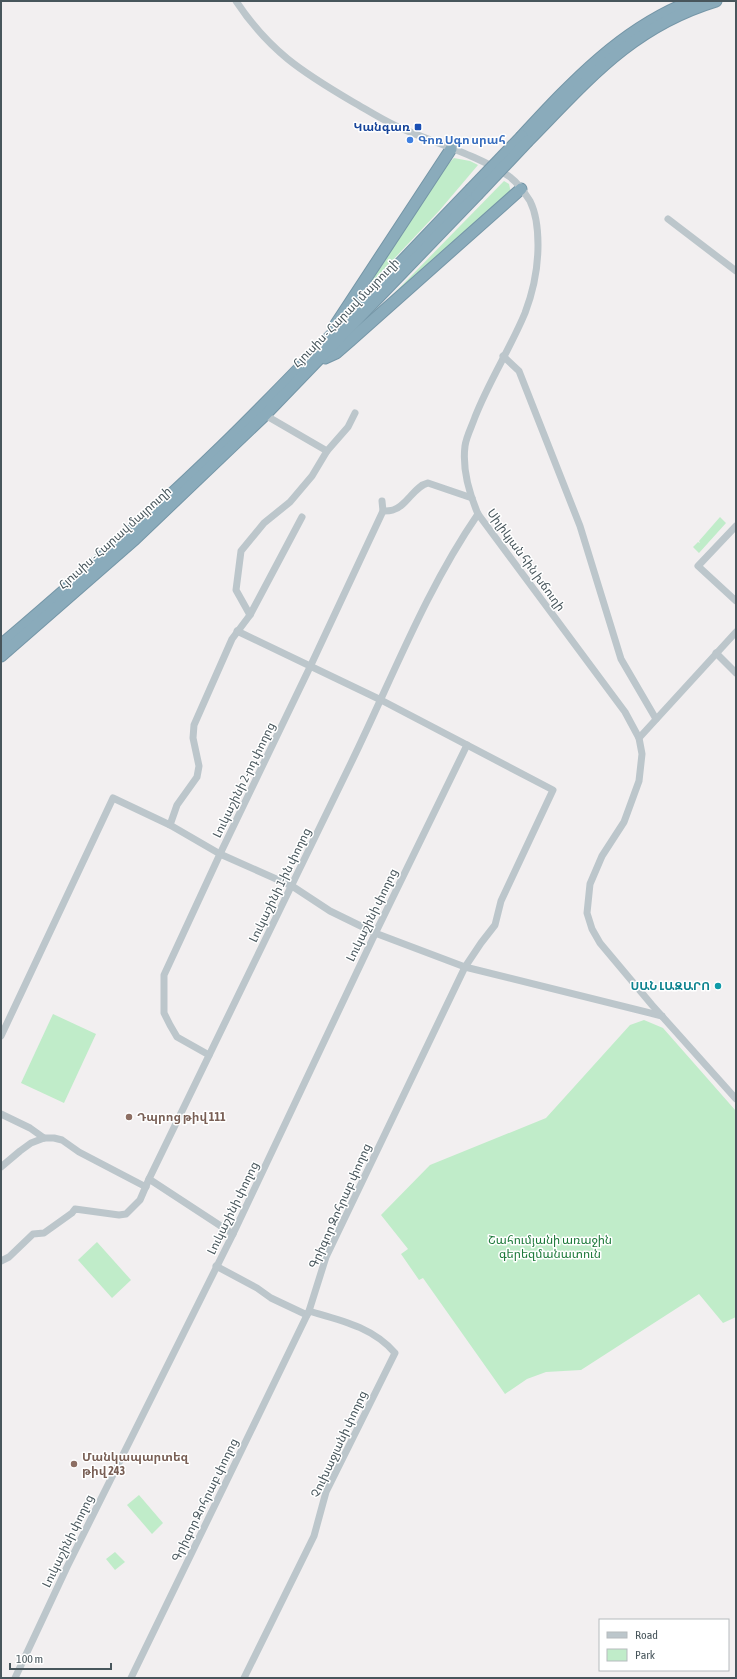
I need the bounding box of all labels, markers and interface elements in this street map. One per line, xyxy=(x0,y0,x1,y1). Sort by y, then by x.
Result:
place label: Կանգառ xyxy=(354,120,410,134)
marker: Կանգառ xyxy=(413,122,423,132)
place label: Գոռ Սգո սրահ xyxy=(418,133,506,147)
marker: Գոռ Սգո սրահ xyxy=(405,135,415,145)
street label: Հյուսիս - Հարավ մայրուղի xyxy=(290,255,402,371)
street label: Հյուսիս - Հարավ մայրուղի xyxy=(56,484,174,592)
street label: Սիլիկյան հին խճուղի xyxy=(484,506,568,614)
street label: Լուկաշինի 2-րդ փողոց xyxy=(210,720,278,840)
street label: Լուկաշինի 1-ին փողոց xyxy=(246,825,314,945)
street label: Լուկաշինի փողոց xyxy=(343,866,401,964)
place label: ՍԱՆ ԼԱԶԱՐՈ xyxy=(630,979,710,993)
marker: ՍԱՆ ԼԱԶԱՐՈ xyxy=(713,981,723,991)
place label: Դպրոց թիվ 111 xyxy=(137,1110,226,1124)
marker: Դպրոց թիվ 111 xyxy=(124,1112,134,1122)
street label: Գրիգոր Զոհրաբ փողոց xyxy=(306,1141,374,1271)
street label: Լուկաշինի փողոց xyxy=(204,1159,262,1257)
park label: Շահումյանի առաջին գերեզմանատուն xyxy=(488,1233,612,1261)
street label: Չուխաջյանի փողոց xyxy=(308,1388,370,1500)
street label: Գրիգոր Զոհրաբ փողոց xyxy=(169,1436,241,1564)
place label: Մանկապարտեզ թիվ 243 xyxy=(82,1450,190,1478)
marker: Մանկապարտեզ թիվ 243 xyxy=(69,1459,79,1469)
street label: Լուկաշինի փողոց xyxy=(39,1492,97,1590)
legend xyxy=(599,1619,729,1671)
text: Road xyxy=(635,1628,658,1642)
scale bar xyxy=(10,1645,111,1671)
text: Park xyxy=(635,1648,656,1662)
text: 100 m xyxy=(16,1652,43,1666)

